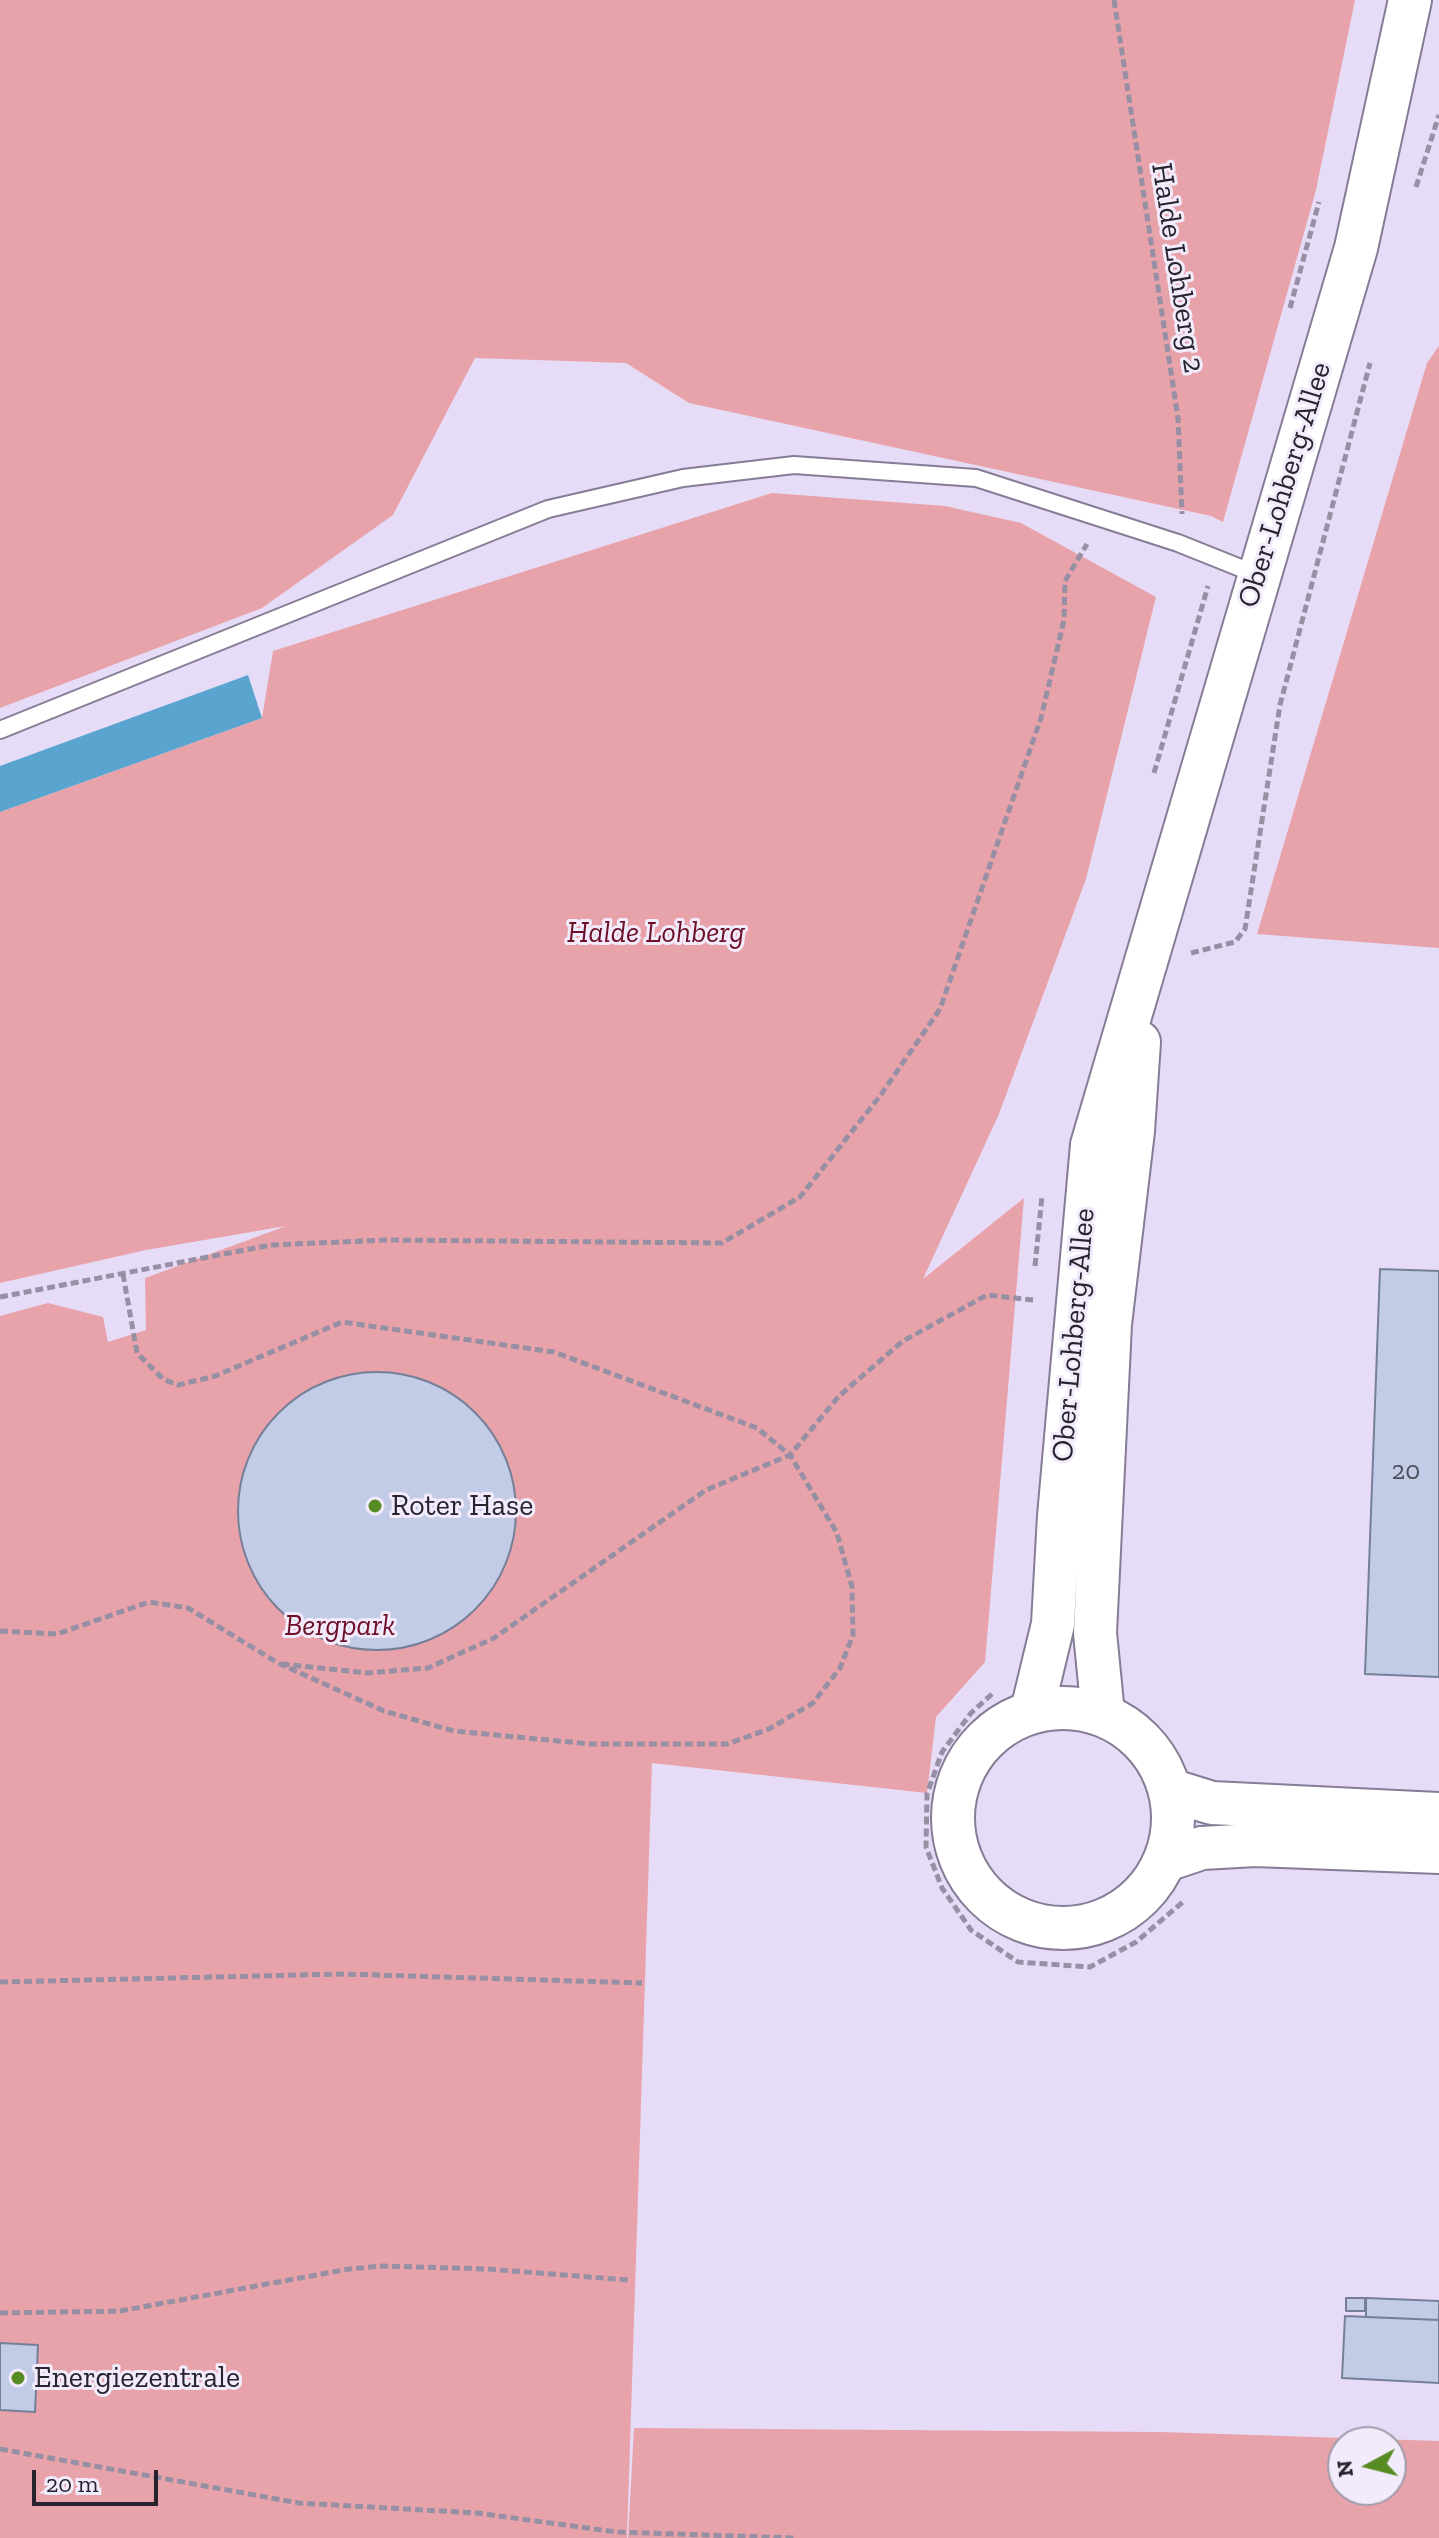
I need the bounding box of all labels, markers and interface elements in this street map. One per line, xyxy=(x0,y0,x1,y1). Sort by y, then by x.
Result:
street label: Halde Lohberg 2 xyxy=(1143,160,1211,376)
street label: Ober-Lohberg-Allee xyxy=(1231,358,1339,612)
park label: Halde Lohberg xyxy=(567,915,745,951)
street label: Ober-Lohberg-Allee xyxy=(1045,1207,1103,1463)
house number: 20 xyxy=(1392,1456,1420,1488)
place label: Roter Hase xyxy=(391,1488,533,1524)
marker: Roter Hase xyxy=(366,1497,384,1515)
park label: Bergpark xyxy=(285,1608,395,1644)
place label: Energiezentrale xyxy=(34,2360,240,2396)
marker: Energiezentrale xyxy=(9,2369,27,2387)
north arrow xyxy=(1327,2426,1407,2506)
scale bar xyxy=(36,2454,162,2504)
text: N xyxy=(1330,2459,1359,2479)
text: 20 m xyxy=(46,2469,98,2498)

